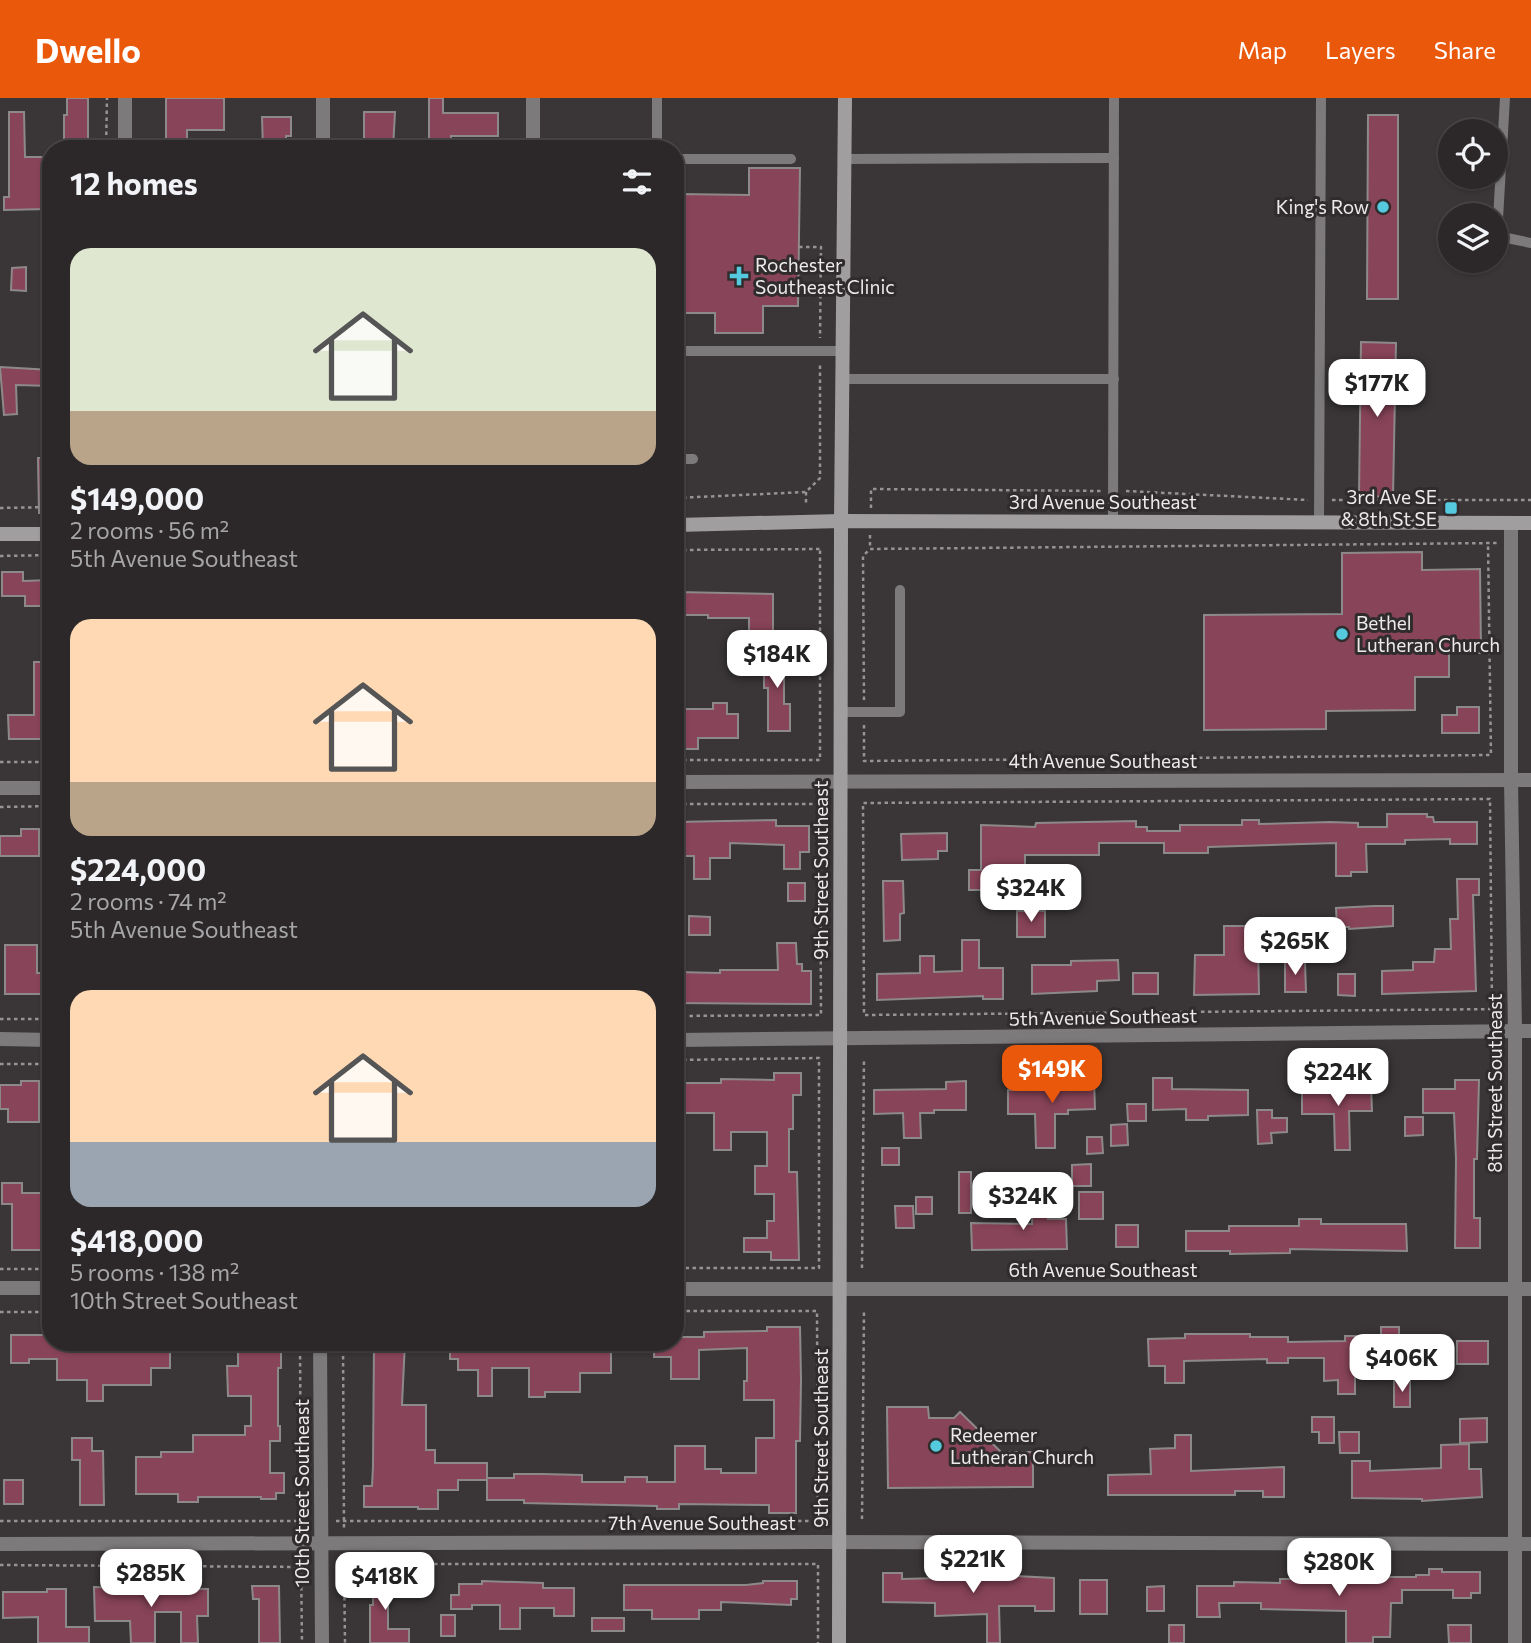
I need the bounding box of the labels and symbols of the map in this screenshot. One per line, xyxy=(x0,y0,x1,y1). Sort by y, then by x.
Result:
place label: King's Row xyxy=(1276,195,1369,218)
marker: King's Row xyxy=(1375,199,1391,215)
place label: Rochester Southeast Clinic xyxy=(755,253,895,298)
marker: Rochester Southeast Clinic xyxy=(729,266,749,286)
pin: $177K xyxy=(1328,360,1426,419)
place label: 3rd Ave SE & 8th St SE xyxy=(1341,485,1437,530)
street label: 3rd Avenue Southeast xyxy=(1009,490,1197,513)
marker: 3rd Ave SE & 8th St SE xyxy=(1443,500,1459,516)
place label: Bethel Lutheran Church xyxy=(1356,611,1500,656)
marker: Bethel Lutheran Church xyxy=(1334,626,1350,642)
pin: $184K xyxy=(728,630,826,690)
street label: 4th Avenue Southeast xyxy=(1009,749,1198,772)
street label: 9th Street Southeast xyxy=(809,780,832,960)
pin: $324K xyxy=(982,864,1080,924)
pin: $265K xyxy=(1246,918,1344,977)
street label: 8th Street Southeast xyxy=(1483,993,1506,1173)
street label: 5th Avenue Southeast xyxy=(1009,1003,1198,1030)
pin: $149K xyxy=(1003,1046,1101,1105)
pin: $224K xyxy=(1289,1048,1387,1108)
pin: $324K xyxy=(974,1172,1072,1232)
street label: 6th Avenue Southeast xyxy=(1009,1258,1198,1281)
pin: $406K xyxy=(1353,1334,1451,1394)
street label: 9th Street Southeast xyxy=(809,1348,832,1528)
street label: 10th Street Southeast xyxy=(290,1399,313,1587)
place label: Redeemer Lutheran Church xyxy=(950,1423,1094,1468)
marker: Redeemer Lutheran Church xyxy=(928,1438,944,1454)
street label: 7th Avenue Southeast xyxy=(608,1511,796,1534)
pin: $221K xyxy=(924,1536,1022,1595)
pin: $280K xyxy=(1290,1538,1388,1598)
pin: $285K xyxy=(102,1550,200,1609)
pin: $418K xyxy=(336,1552,434,1612)

